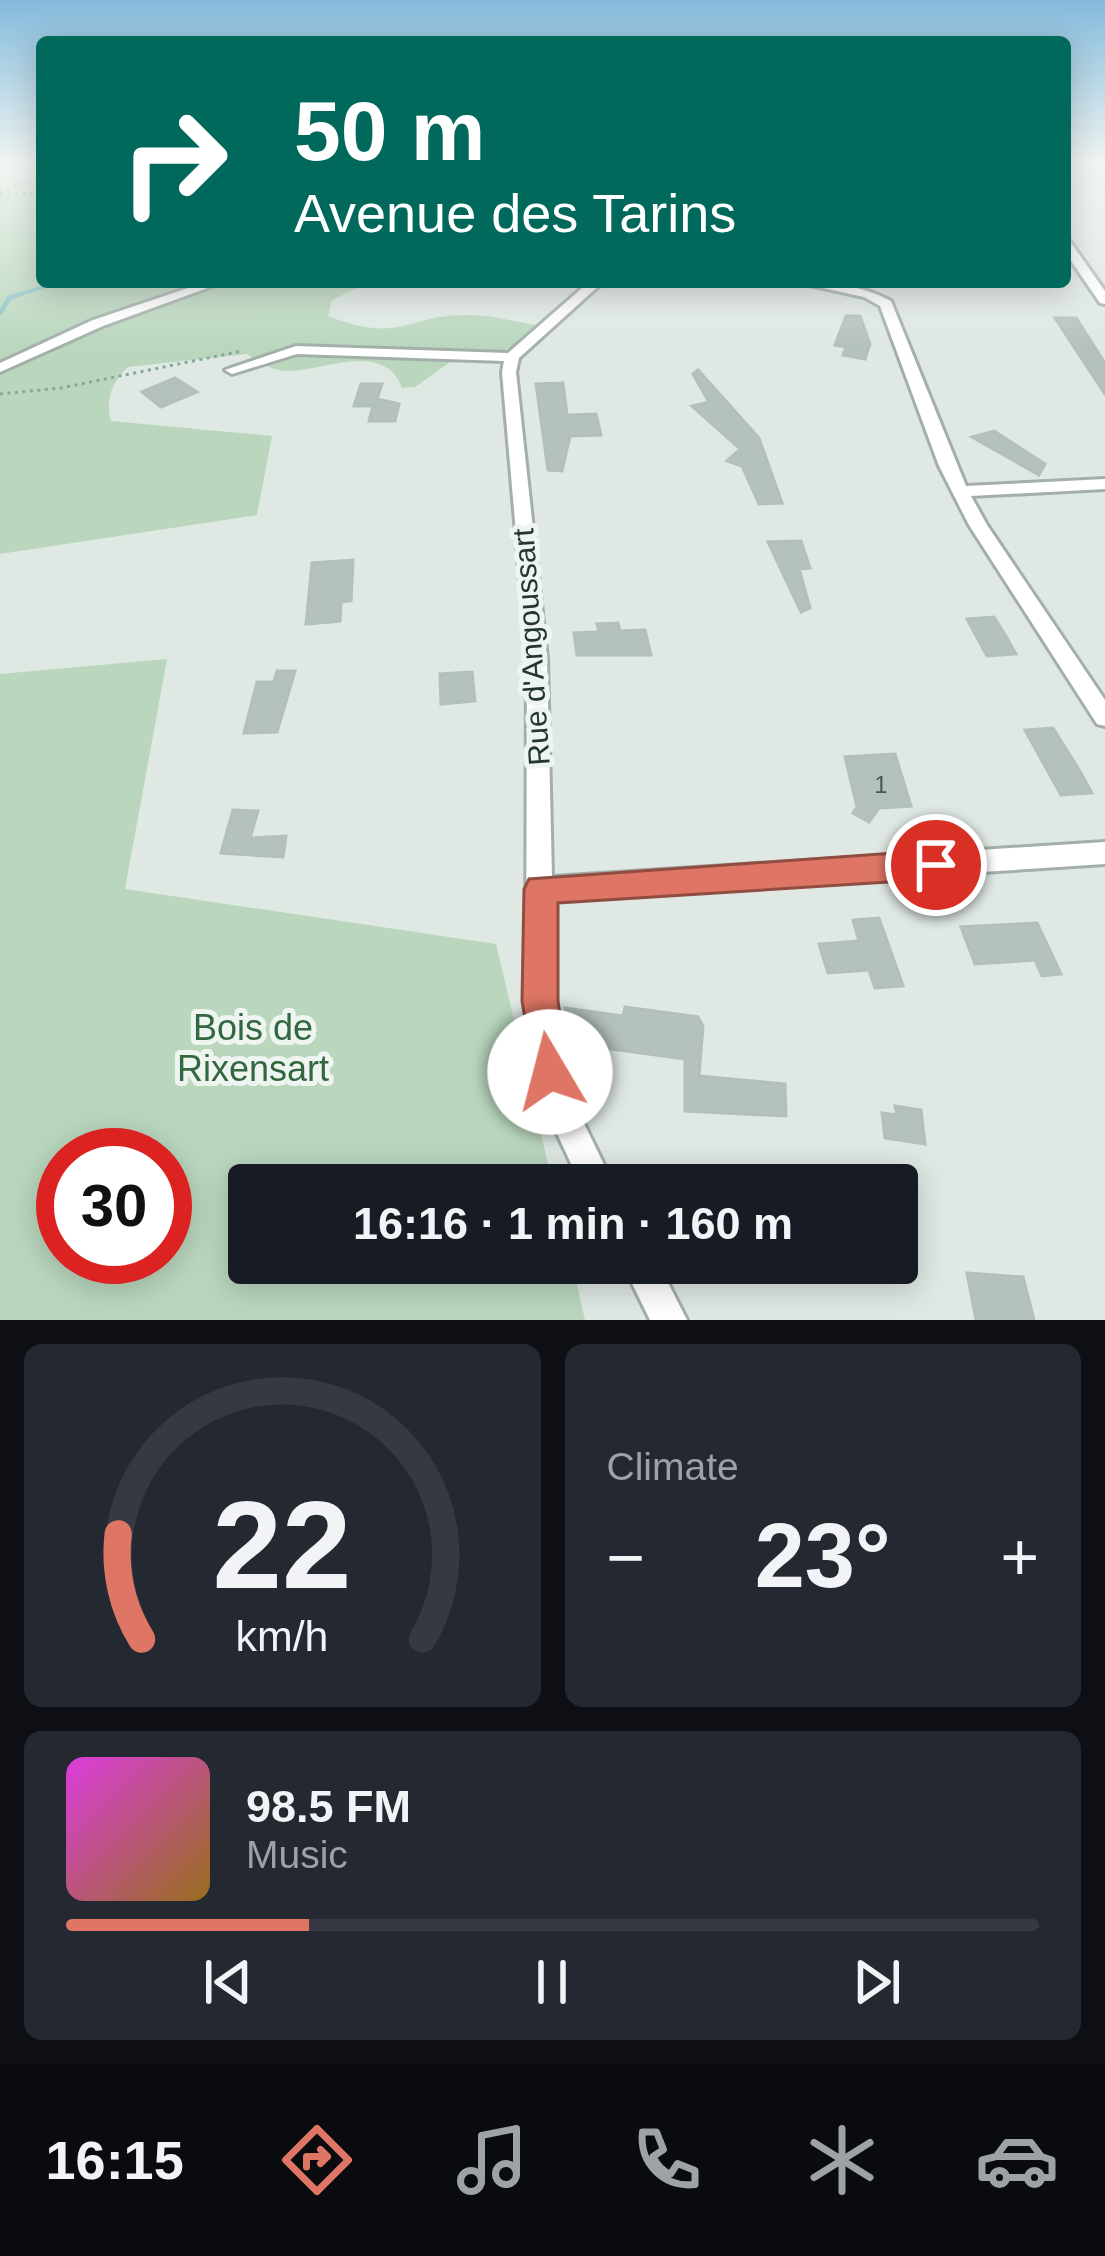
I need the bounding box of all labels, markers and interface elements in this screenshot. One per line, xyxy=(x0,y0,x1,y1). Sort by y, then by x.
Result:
icon: right xyxy=(96,84,252,240)
text: 50 m xyxy=(294,84,485,178)
text: Avenue des Tarins xyxy=(294,183,736,243)
street label: Rue d'Angoussart xyxy=(506,527,556,767)
house number: 1 xyxy=(874,771,888,798)
pin xyxy=(885,814,987,916)
icon: arrive xyxy=(903,832,969,898)
park label: Bois de Rixensart xyxy=(177,1007,329,1089)
position arrow xyxy=(487,1009,613,1135)
speed limit sign: 30 xyxy=(36,1128,192,1284)
text: 16:16 · 1 min · 160 m xyxy=(353,1198,793,1249)
text: Climate xyxy=(607,1445,739,1488)
text: 22 xyxy=(213,1475,352,1614)
text: 23° xyxy=(755,1506,891,1606)
text: − xyxy=(607,1520,645,1594)
text: + xyxy=(1000,1520,1039,1594)
text: km/h xyxy=(236,1611,329,1659)
text: 98.5 FM xyxy=(246,1781,411,1832)
text: Music xyxy=(246,1833,348,1876)
icon: previous xyxy=(195,1949,261,2015)
icon: pause xyxy=(519,1949,585,2015)
icon: next xyxy=(844,1949,910,2015)
icon: directions xyxy=(275,2118,359,2202)
icon: music xyxy=(450,2118,534,2202)
icon: phone xyxy=(625,2118,709,2202)
icon: climate xyxy=(800,2118,884,2202)
icon: car xyxy=(975,2118,1059,2202)
text: 16:15 xyxy=(46,2130,184,2190)

